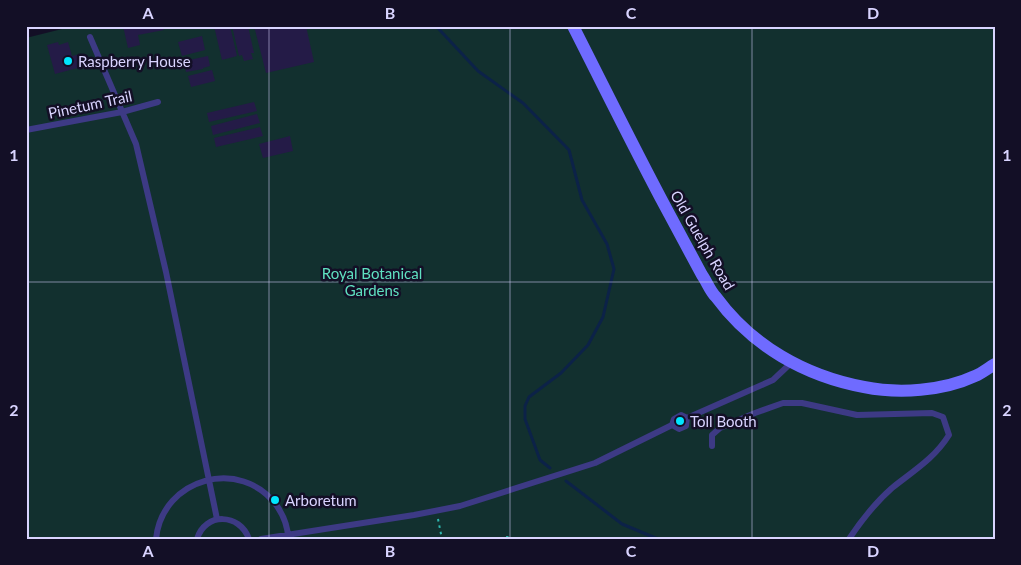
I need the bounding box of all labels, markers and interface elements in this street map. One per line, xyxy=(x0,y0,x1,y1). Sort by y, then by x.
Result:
text: A xyxy=(141,3,154,22)
text: B xyxy=(385,3,395,22)
text: C xyxy=(626,3,637,22)
text: D xyxy=(867,3,879,22)
place label: Raspberry House xyxy=(78,52,191,70)
marker: Raspberry House xyxy=(62,55,74,67)
street label: Pinetum Trail xyxy=(46,86,134,122)
text: 1 xyxy=(9,145,19,164)
text: 1 xyxy=(1002,145,1012,164)
street label: Old Guelph Road xyxy=(667,187,739,293)
park label: Royal Botanical Gardens xyxy=(322,264,422,299)
text: 2 xyxy=(9,400,19,419)
text: 2 xyxy=(1002,400,1012,419)
place label: Toll Booth xyxy=(690,412,757,430)
marker: Toll Booth xyxy=(674,415,686,427)
place label: Arboretum xyxy=(285,491,357,509)
marker: Arboretum xyxy=(269,494,281,506)
text: A xyxy=(141,541,154,560)
text: B xyxy=(385,541,395,560)
text: C xyxy=(626,541,637,560)
text: D xyxy=(867,541,879,560)

